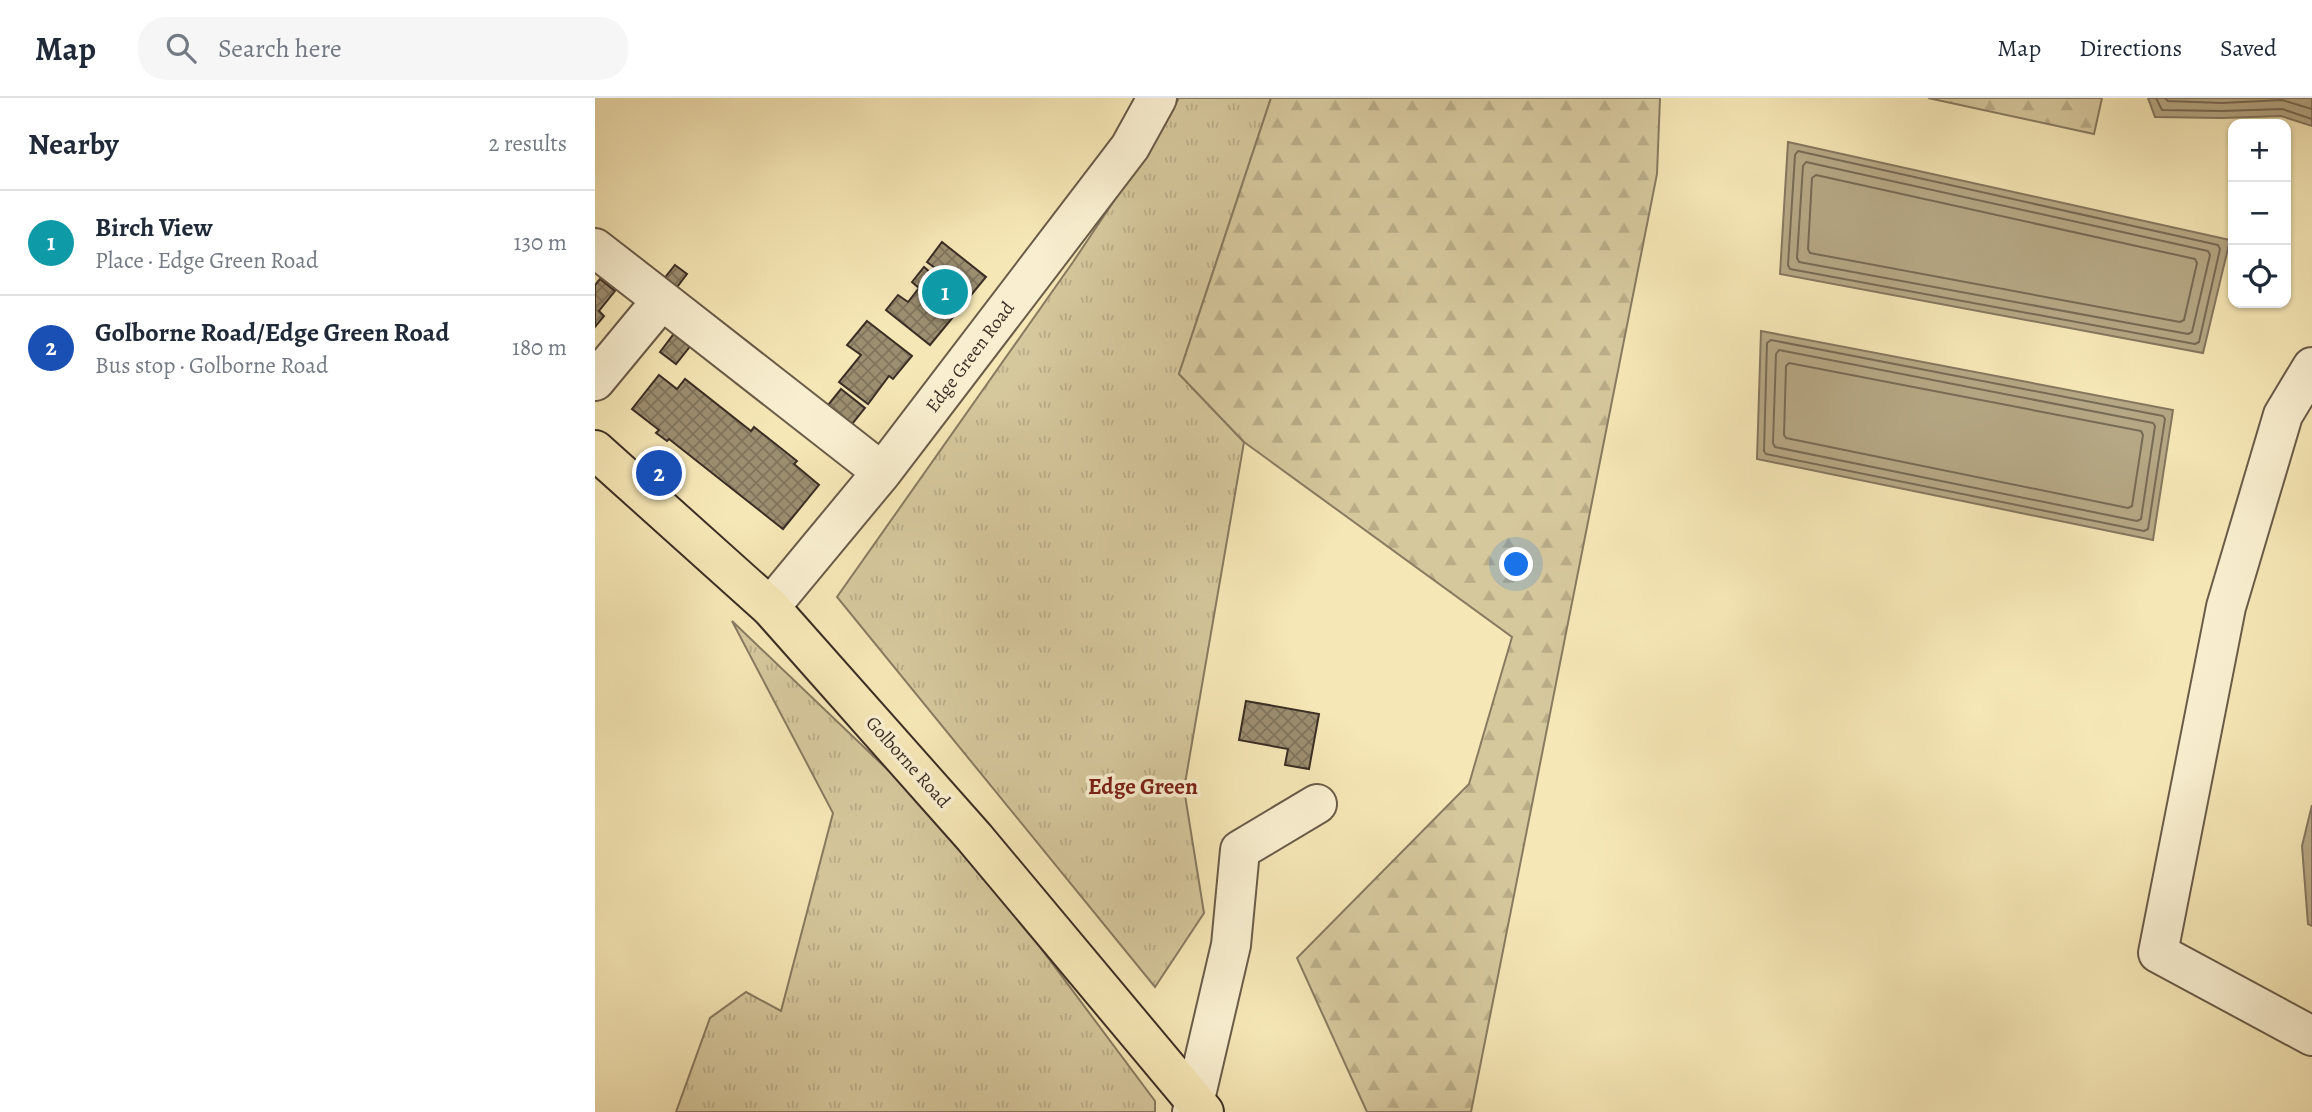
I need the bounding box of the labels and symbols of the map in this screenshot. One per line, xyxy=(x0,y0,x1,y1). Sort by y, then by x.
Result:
pin: 1 xyxy=(922,266,968,318)
street label: Edge Green Road xyxy=(920,295,1021,418)
pin: 2 xyxy=(636,447,682,499)
your location xyxy=(1499,547,1533,581)
street label: Golborne Road xyxy=(860,711,957,814)
district label: Edge Green xyxy=(1088,771,1198,802)

